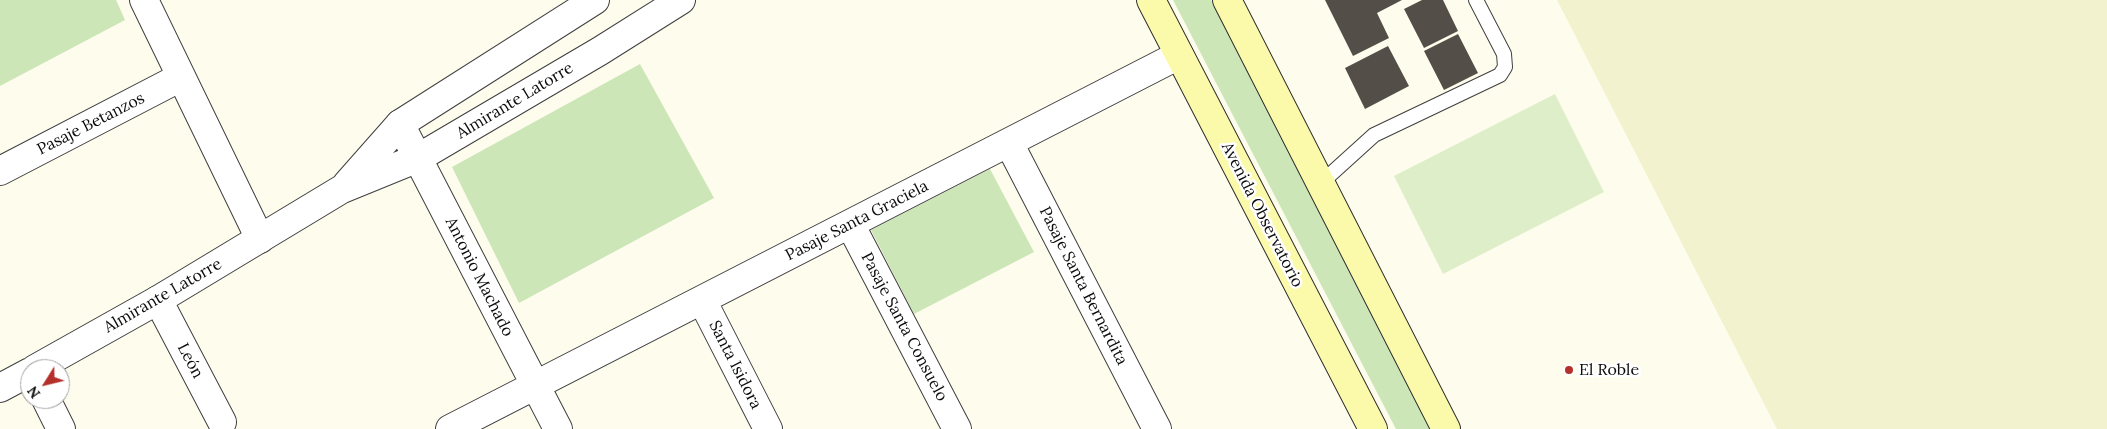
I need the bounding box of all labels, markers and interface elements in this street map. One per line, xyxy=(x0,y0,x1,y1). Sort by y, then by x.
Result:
street label: Almirante Latorre xyxy=(453,59,577,143)
street label: Pasaje Betanzos xyxy=(34,89,148,159)
street label: Avenida Observatorio xyxy=(1217,139,1307,291)
street label: Pasaje Santa Graciela xyxy=(782,177,932,265)
street label: Pasaje Santa Bernardita xyxy=(1035,204,1131,368)
street label: Antonio Machado xyxy=(441,214,517,340)
street label: Pasaje Santa Consuelo xyxy=(857,249,951,405)
street label: Almirante Latorre xyxy=(101,255,225,337)
street label: Santa Isidora xyxy=(705,318,765,412)
street label: León xyxy=(173,340,207,382)
north arrow xyxy=(20,359,70,409)
place label: El Roble xyxy=(1579,360,1639,380)
marker: El Roble xyxy=(1563,364,1575,376)
text: N xyxy=(23,383,44,402)

